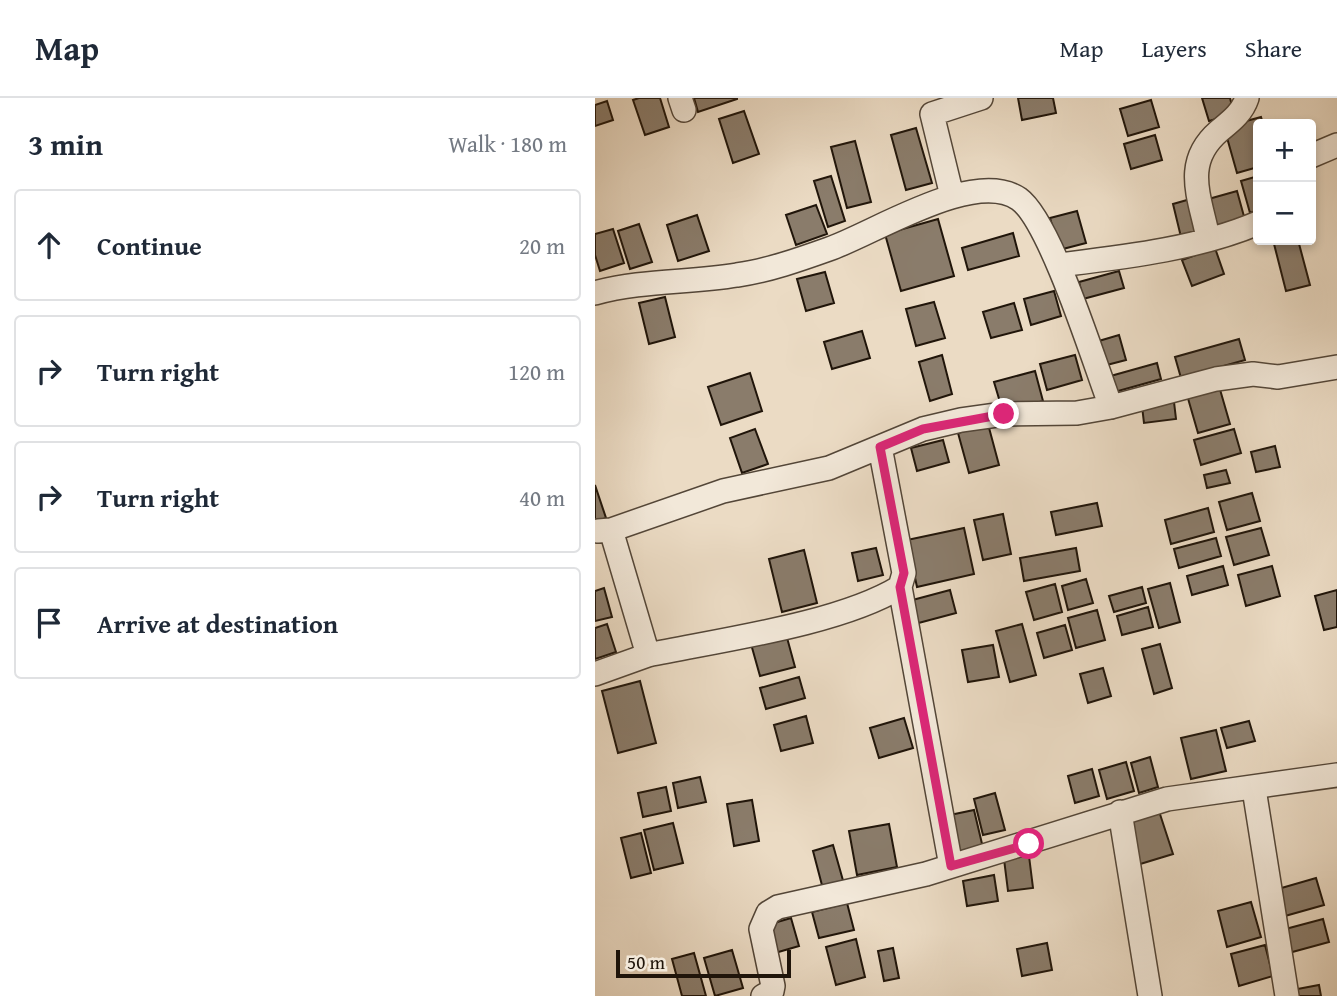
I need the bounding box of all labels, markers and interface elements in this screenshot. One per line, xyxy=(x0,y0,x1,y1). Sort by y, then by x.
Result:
text: Map xyxy=(35,24,99,72)
text: Map xyxy=(1060,31,1103,66)
text: Layers xyxy=(1141,31,1207,66)
text: Share xyxy=(1245,31,1302,66)
map controls xyxy=(1253,119,1316,245)
button: + xyxy=(1253,119,1316,182)
text: 3 min xyxy=(28,122,103,166)
text: Walk · 180 m xyxy=(448,127,567,160)
button: − xyxy=(1253,182,1316,245)
icon: ahead xyxy=(30,226,68,264)
text: Continue xyxy=(97,226,202,265)
text: 20 m xyxy=(519,229,565,262)
icon: right xyxy=(30,352,68,390)
text: Turn right xyxy=(97,352,219,391)
text: 120 m xyxy=(508,355,565,388)
route end xyxy=(988,398,1019,429)
icon: right xyxy=(30,478,68,516)
text: Turn right xyxy=(97,478,219,517)
text: 40 m xyxy=(519,481,565,514)
icon: arrive xyxy=(30,604,68,642)
text: Arrive at destination xyxy=(97,604,338,643)
route start xyxy=(1013,828,1044,859)
scale bar xyxy=(616,947,791,979)
text: 50 m xyxy=(627,948,665,976)

